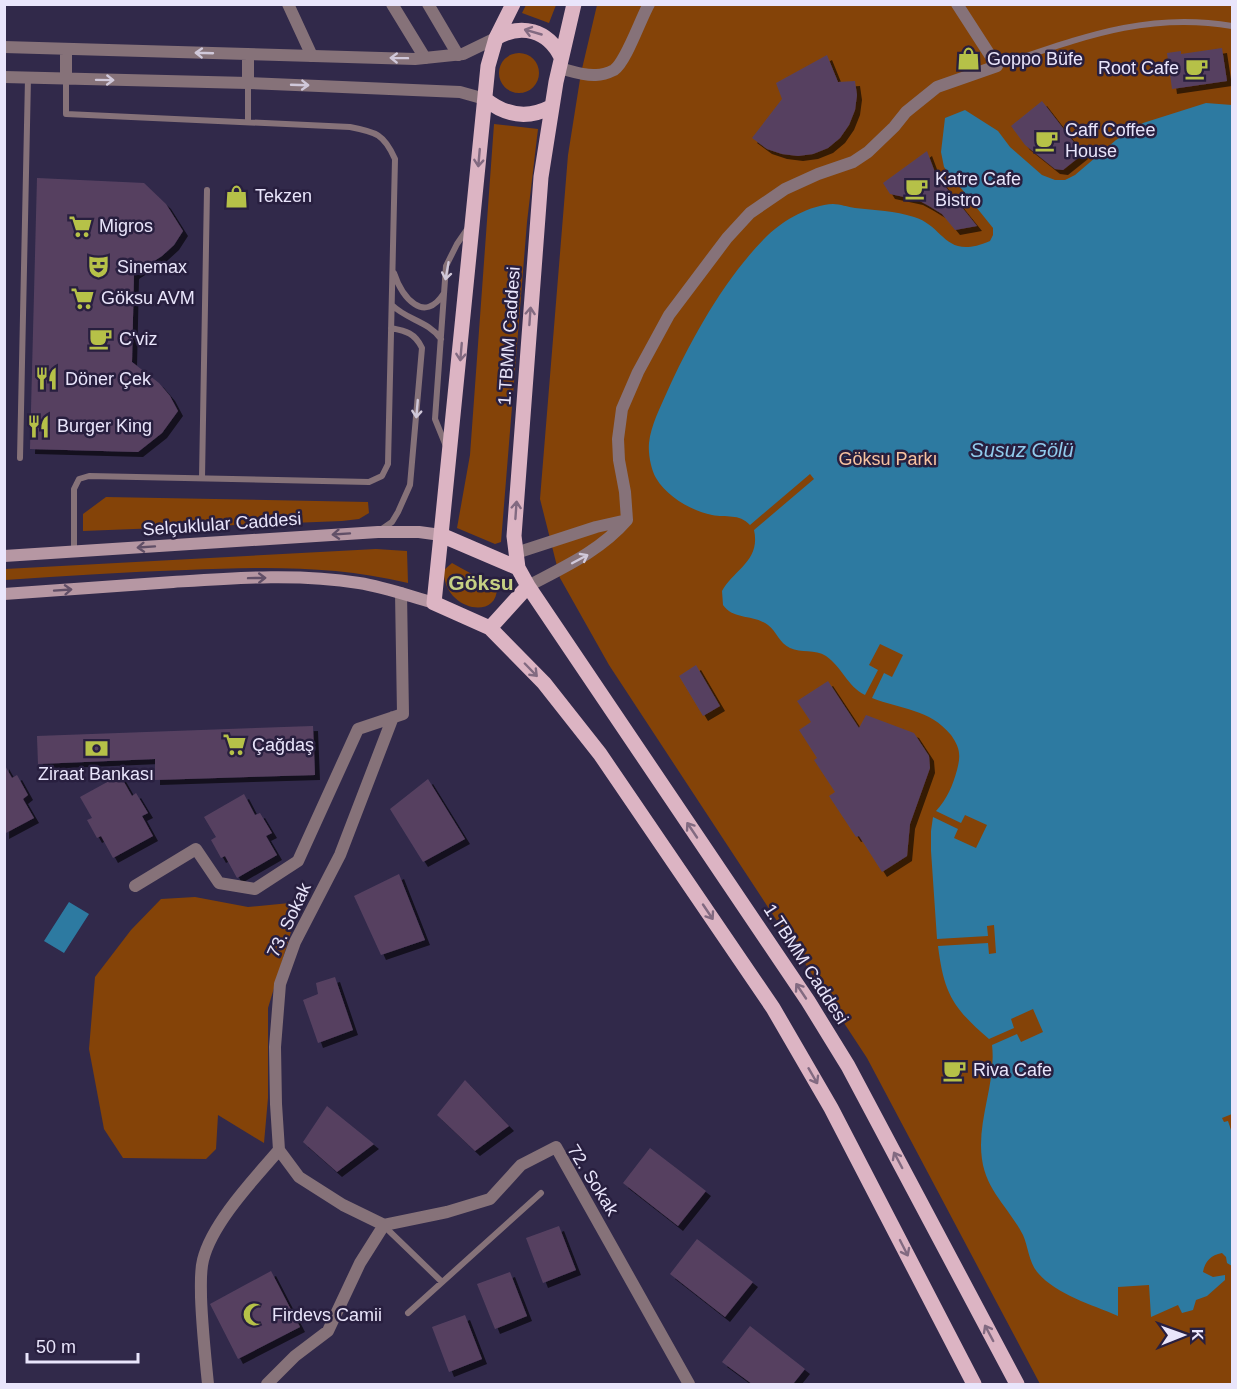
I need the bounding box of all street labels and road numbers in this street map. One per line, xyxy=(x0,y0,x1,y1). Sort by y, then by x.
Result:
street label: 1.TBMM Caddesi xyxy=(494,266,524,406)
street label: Selçuklular Caddesi xyxy=(142,508,302,540)
street label: 73. Sokak xyxy=(263,879,315,961)
street label: 1.TBMM Caddesi xyxy=(760,900,852,1028)
street label: 72. Sokak xyxy=(563,1141,623,1220)

